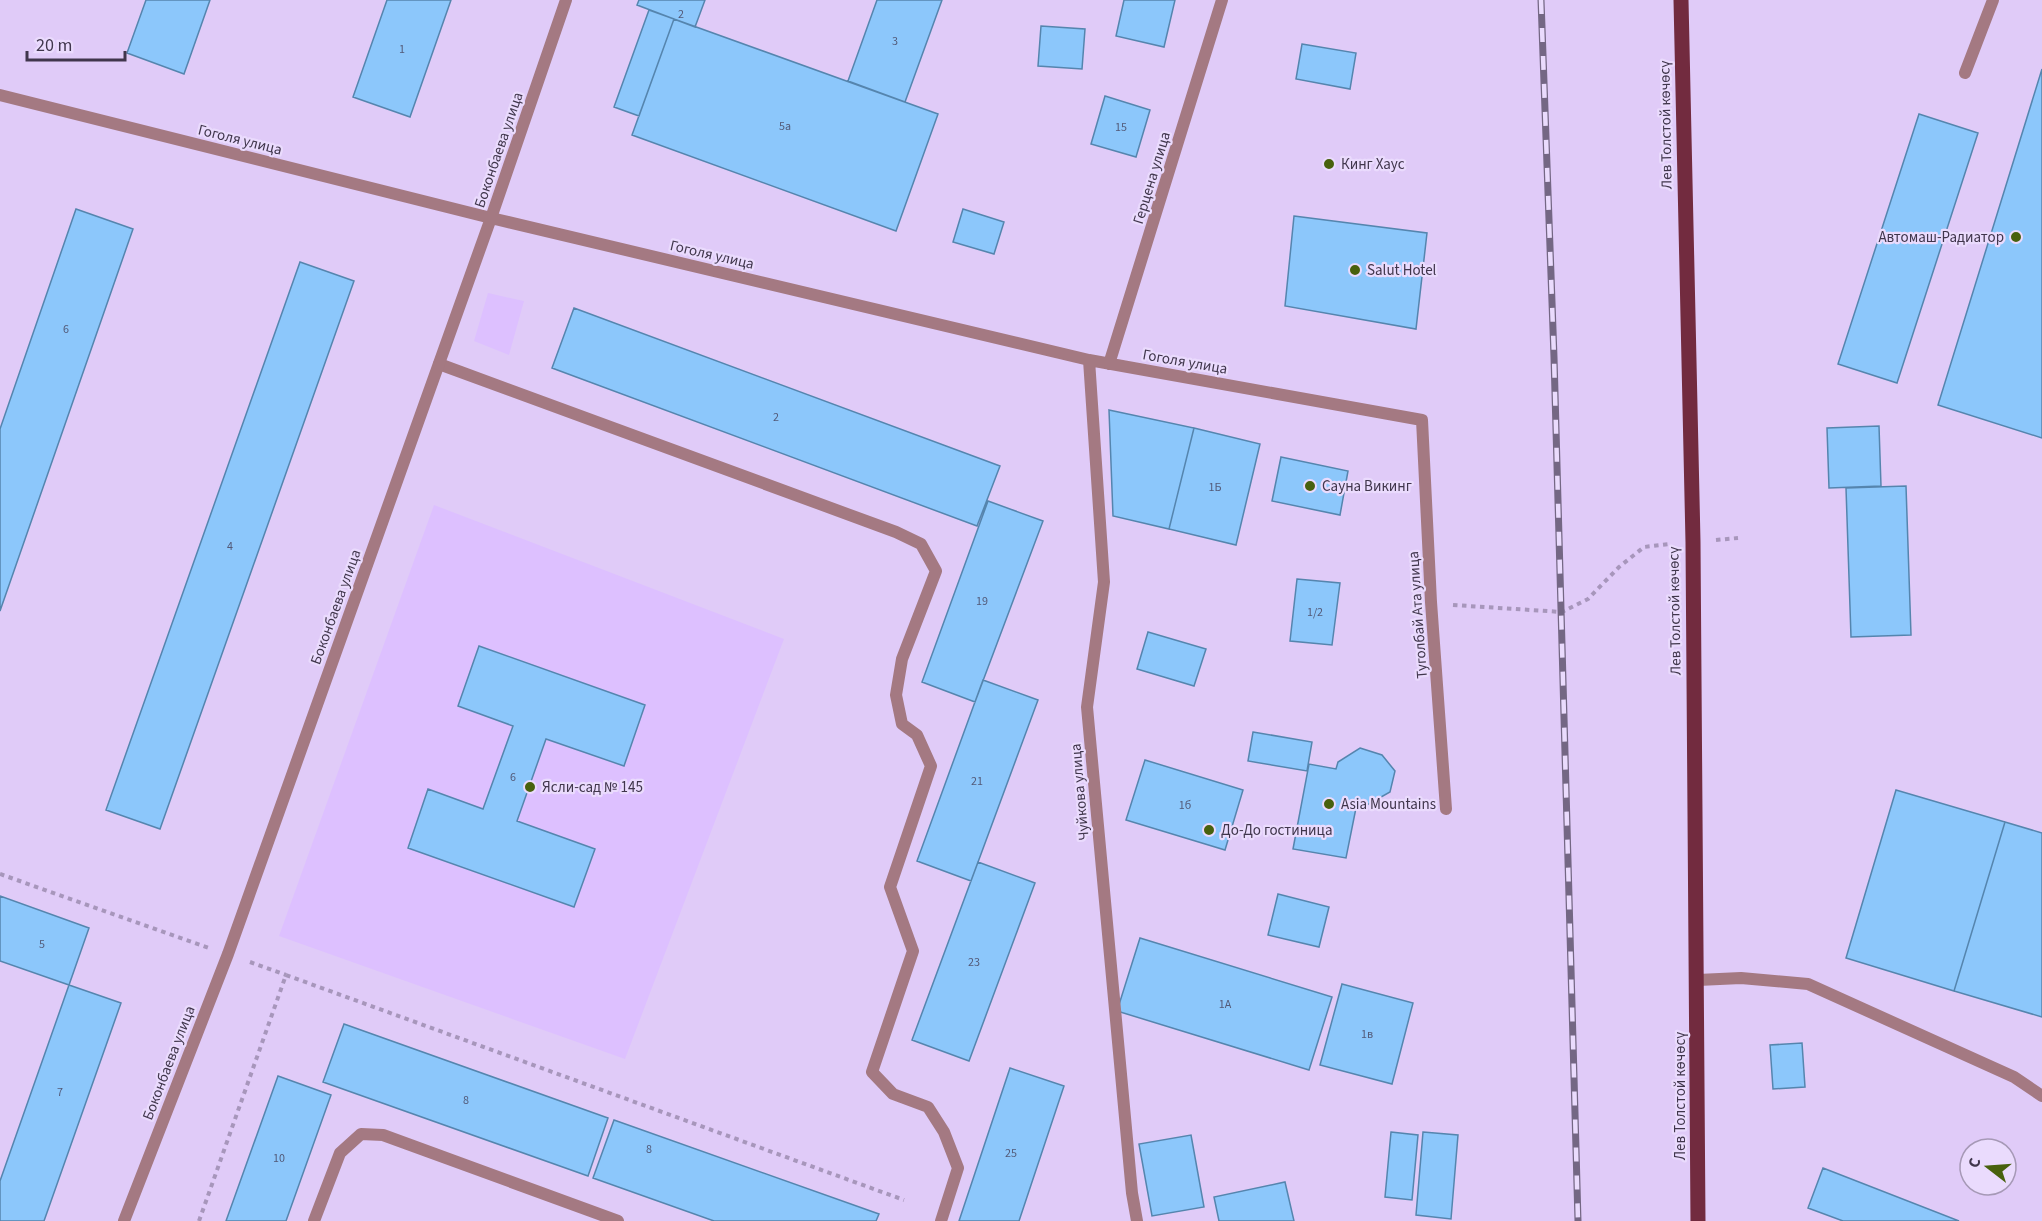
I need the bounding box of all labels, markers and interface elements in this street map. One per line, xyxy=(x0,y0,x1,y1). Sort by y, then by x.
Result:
house number: 2 xyxy=(678,6,684,23)
scale bar xyxy=(27,24,124,62)
text: 20 m xyxy=(36,33,72,58)
house number: 3 xyxy=(892,33,898,50)
house number: 1 xyxy=(399,41,405,58)
street label: Лев Толстой көчөсү xyxy=(1654,60,1678,190)
street label: Боконбаева улица xyxy=(469,89,529,211)
house number: 5а xyxy=(779,118,791,135)
street label: Гоголя улица xyxy=(196,119,284,161)
house number: 15 xyxy=(1115,119,1127,136)
street label: Герцена улица xyxy=(1128,129,1176,227)
place label: Кинг Хаус xyxy=(1341,154,1405,175)
marker: Кинг Хаус xyxy=(1322,157,1336,171)
place label: Автомаш-Радиатор xyxy=(1878,227,2004,248)
marker: Автомаш-Радиатор xyxy=(2009,230,2023,244)
street label: Гоголя улица xyxy=(668,235,756,275)
place label: Salut Hotel xyxy=(1367,260,1437,281)
marker: Salut Hotel xyxy=(1348,263,1362,277)
house number: 6 xyxy=(63,321,69,338)
street label: Гоголя улица xyxy=(1141,344,1229,380)
house number: 2 xyxy=(773,409,779,426)
place label: Сауна Викинг xyxy=(1322,476,1412,497)
house number: 1Б xyxy=(1209,479,1221,496)
marker: Сауна Викинг xyxy=(1303,479,1317,493)
house number: 4 xyxy=(227,538,233,555)
street label: Лев Толстой көчөсү xyxy=(1663,546,1687,676)
street label: Боконбаева улица xyxy=(305,547,367,667)
street label: Туголбай Ата улица xyxy=(1403,551,1433,679)
house number: 19 xyxy=(976,593,988,610)
house number: 1/2 xyxy=(1307,604,1323,621)
street label: Чуйкова улица xyxy=(1065,743,1095,841)
house number: 6 xyxy=(510,769,516,786)
house number: 21 xyxy=(971,773,983,790)
place label: Ясли-сад № 145 xyxy=(542,777,643,798)
marker: Ясли-сад № 145 xyxy=(523,780,537,794)
place label: Asia Mountains xyxy=(1341,794,1436,815)
house number: 1б xyxy=(1179,797,1191,814)
marker: Asia Mountains xyxy=(1322,797,1336,811)
place label: До-До гостиница xyxy=(1221,820,1333,841)
marker: До-До гостиница xyxy=(1202,823,1216,837)
house number: 5 xyxy=(39,936,45,953)
house number: 23 xyxy=(968,954,980,971)
house number: 1А xyxy=(1219,996,1232,1013)
street label: Боконбаева улица xyxy=(138,1003,200,1123)
house number: 1в xyxy=(1361,1026,1373,1043)
street label: Лев Толстой көчөсү xyxy=(1670,1032,1691,1160)
house number: 7 xyxy=(57,1084,63,1101)
house number: 8 xyxy=(463,1092,469,1109)
north arrow xyxy=(1958,1137,2018,1197)
house number: 8 xyxy=(646,1141,652,1158)
house number: 25 xyxy=(1005,1145,1017,1162)
house number: 10 xyxy=(273,1150,285,1167)
text: С xyxy=(1963,1155,1986,1171)

